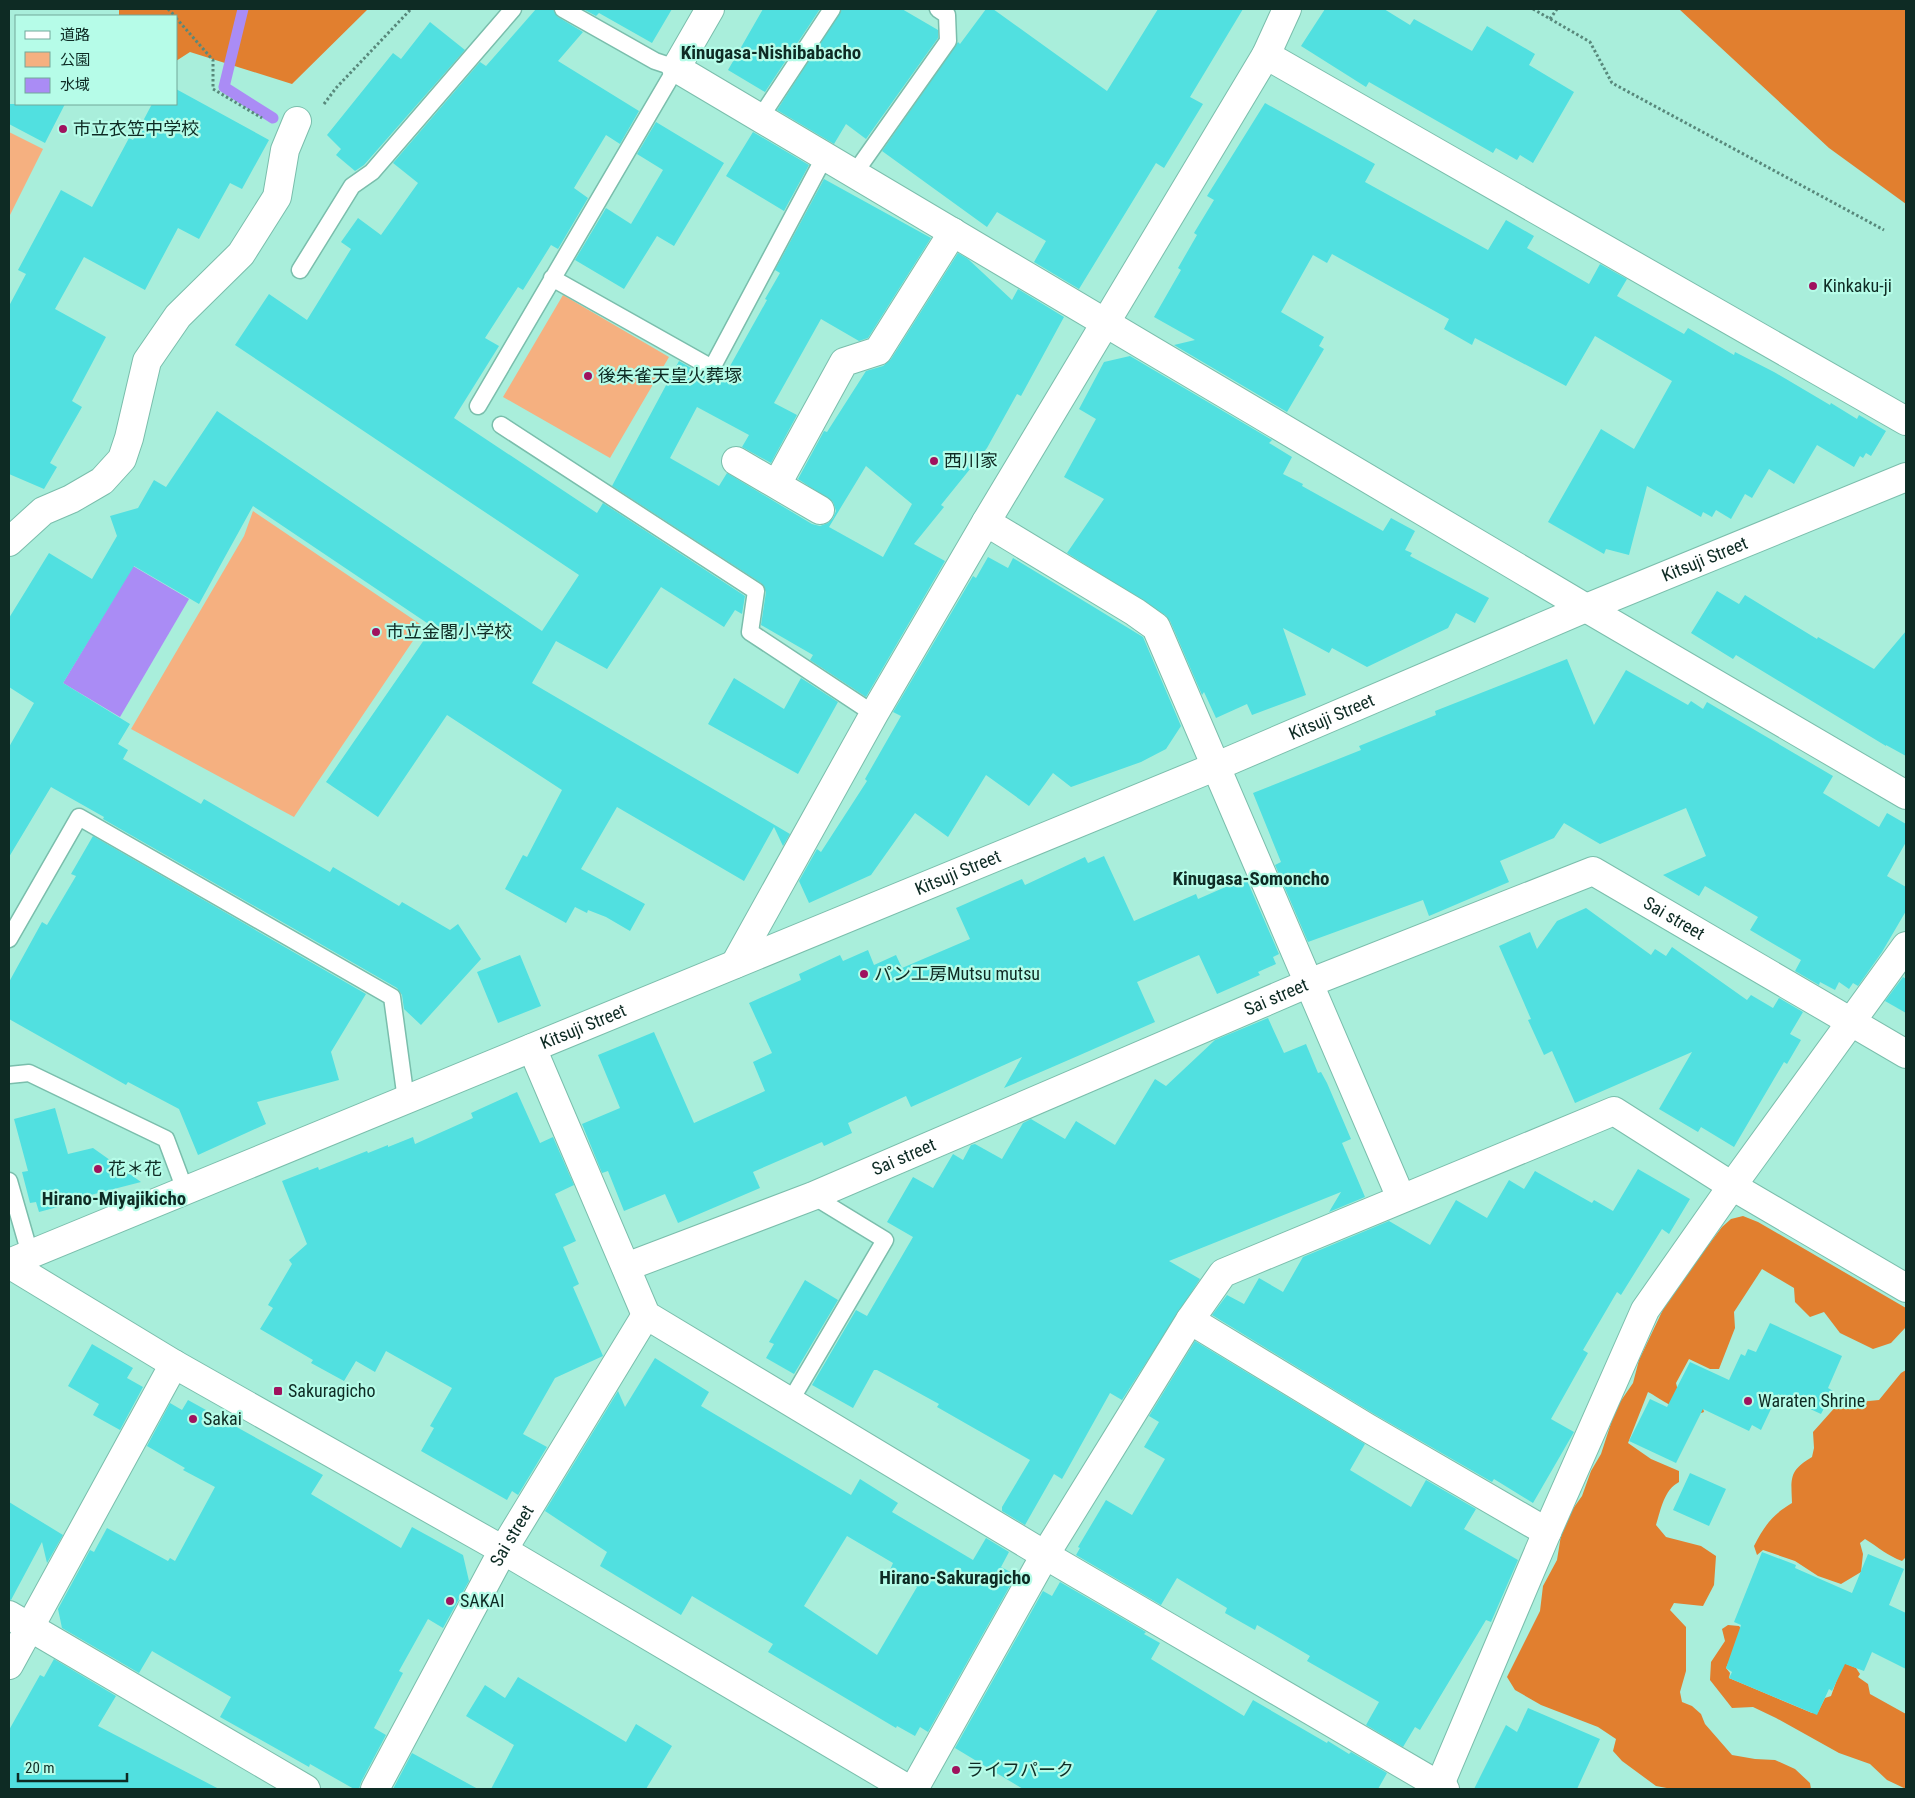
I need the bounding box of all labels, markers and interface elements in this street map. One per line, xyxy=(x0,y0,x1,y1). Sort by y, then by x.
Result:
legend xyxy=(15,15,178,105)
text: 道路 xyxy=(60,26,90,44)
district label: Kinugasa-Nishibabacho xyxy=(681,41,861,64)
text: 公園 xyxy=(60,51,90,69)
text: 水域 xyxy=(60,76,90,94)
place label: 市立衣笠中学校 xyxy=(73,118,199,139)
marker: 市立衣笠中学校 xyxy=(57,123,69,135)
place label: Kinkaku-ji xyxy=(1823,275,1892,296)
marker: Kinkaku-ji xyxy=(1807,280,1819,292)
place label: 後朱雀天皇火葬塚 xyxy=(598,365,742,386)
marker: 後朱雀天皇火葬塚 xyxy=(582,370,594,382)
place label: 西川家 xyxy=(944,450,998,471)
marker: 西川家 xyxy=(928,455,940,467)
street label: Kitsuji Street xyxy=(1659,532,1751,586)
place label: 市立金閣小学校 xyxy=(386,621,512,642)
marker: 市立金閣小学校 xyxy=(370,626,382,638)
street label: Kitsuji Street xyxy=(1286,689,1377,744)
street label: Kitsuji Street xyxy=(912,845,1004,899)
district label: Kinugasa-Somoncho xyxy=(1172,867,1330,890)
street label: Sai street xyxy=(1640,892,1709,944)
place label: パン工房Mutsu mutsu xyxy=(874,963,1040,984)
marker: パン工房Mutsu mutsu xyxy=(858,968,870,980)
street label: Sai street xyxy=(1241,974,1311,1020)
street label: Kitsuji Street xyxy=(537,999,629,1053)
street label: Sai street xyxy=(869,1134,939,1179)
place label: 花＊花 xyxy=(108,1158,162,1179)
marker: 花＊花 xyxy=(92,1163,104,1175)
district label: Hirano-Miyajikicho xyxy=(42,1187,186,1210)
place label: Sakuragicho xyxy=(288,1380,376,1401)
marker: Sakuragicho xyxy=(272,1385,284,1397)
place label: Waraten Shrine xyxy=(1758,1390,1865,1411)
marker: Waraten Shrine xyxy=(1742,1395,1754,1407)
place label: Sakai xyxy=(203,1408,242,1429)
marker: Sakai xyxy=(187,1413,199,1425)
street label: Sai street xyxy=(485,1501,538,1570)
district label: Hirano-Sakuragicho xyxy=(879,1566,1031,1589)
place label: SAKAI xyxy=(460,1590,504,1611)
marker: SAKAI xyxy=(444,1595,456,1607)
scale bar xyxy=(18,1750,126,1782)
text: 20 m xyxy=(25,1759,55,1777)
place label: ライフパーク xyxy=(966,1759,1074,1780)
marker: ライフパーク xyxy=(950,1764,962,1776)

